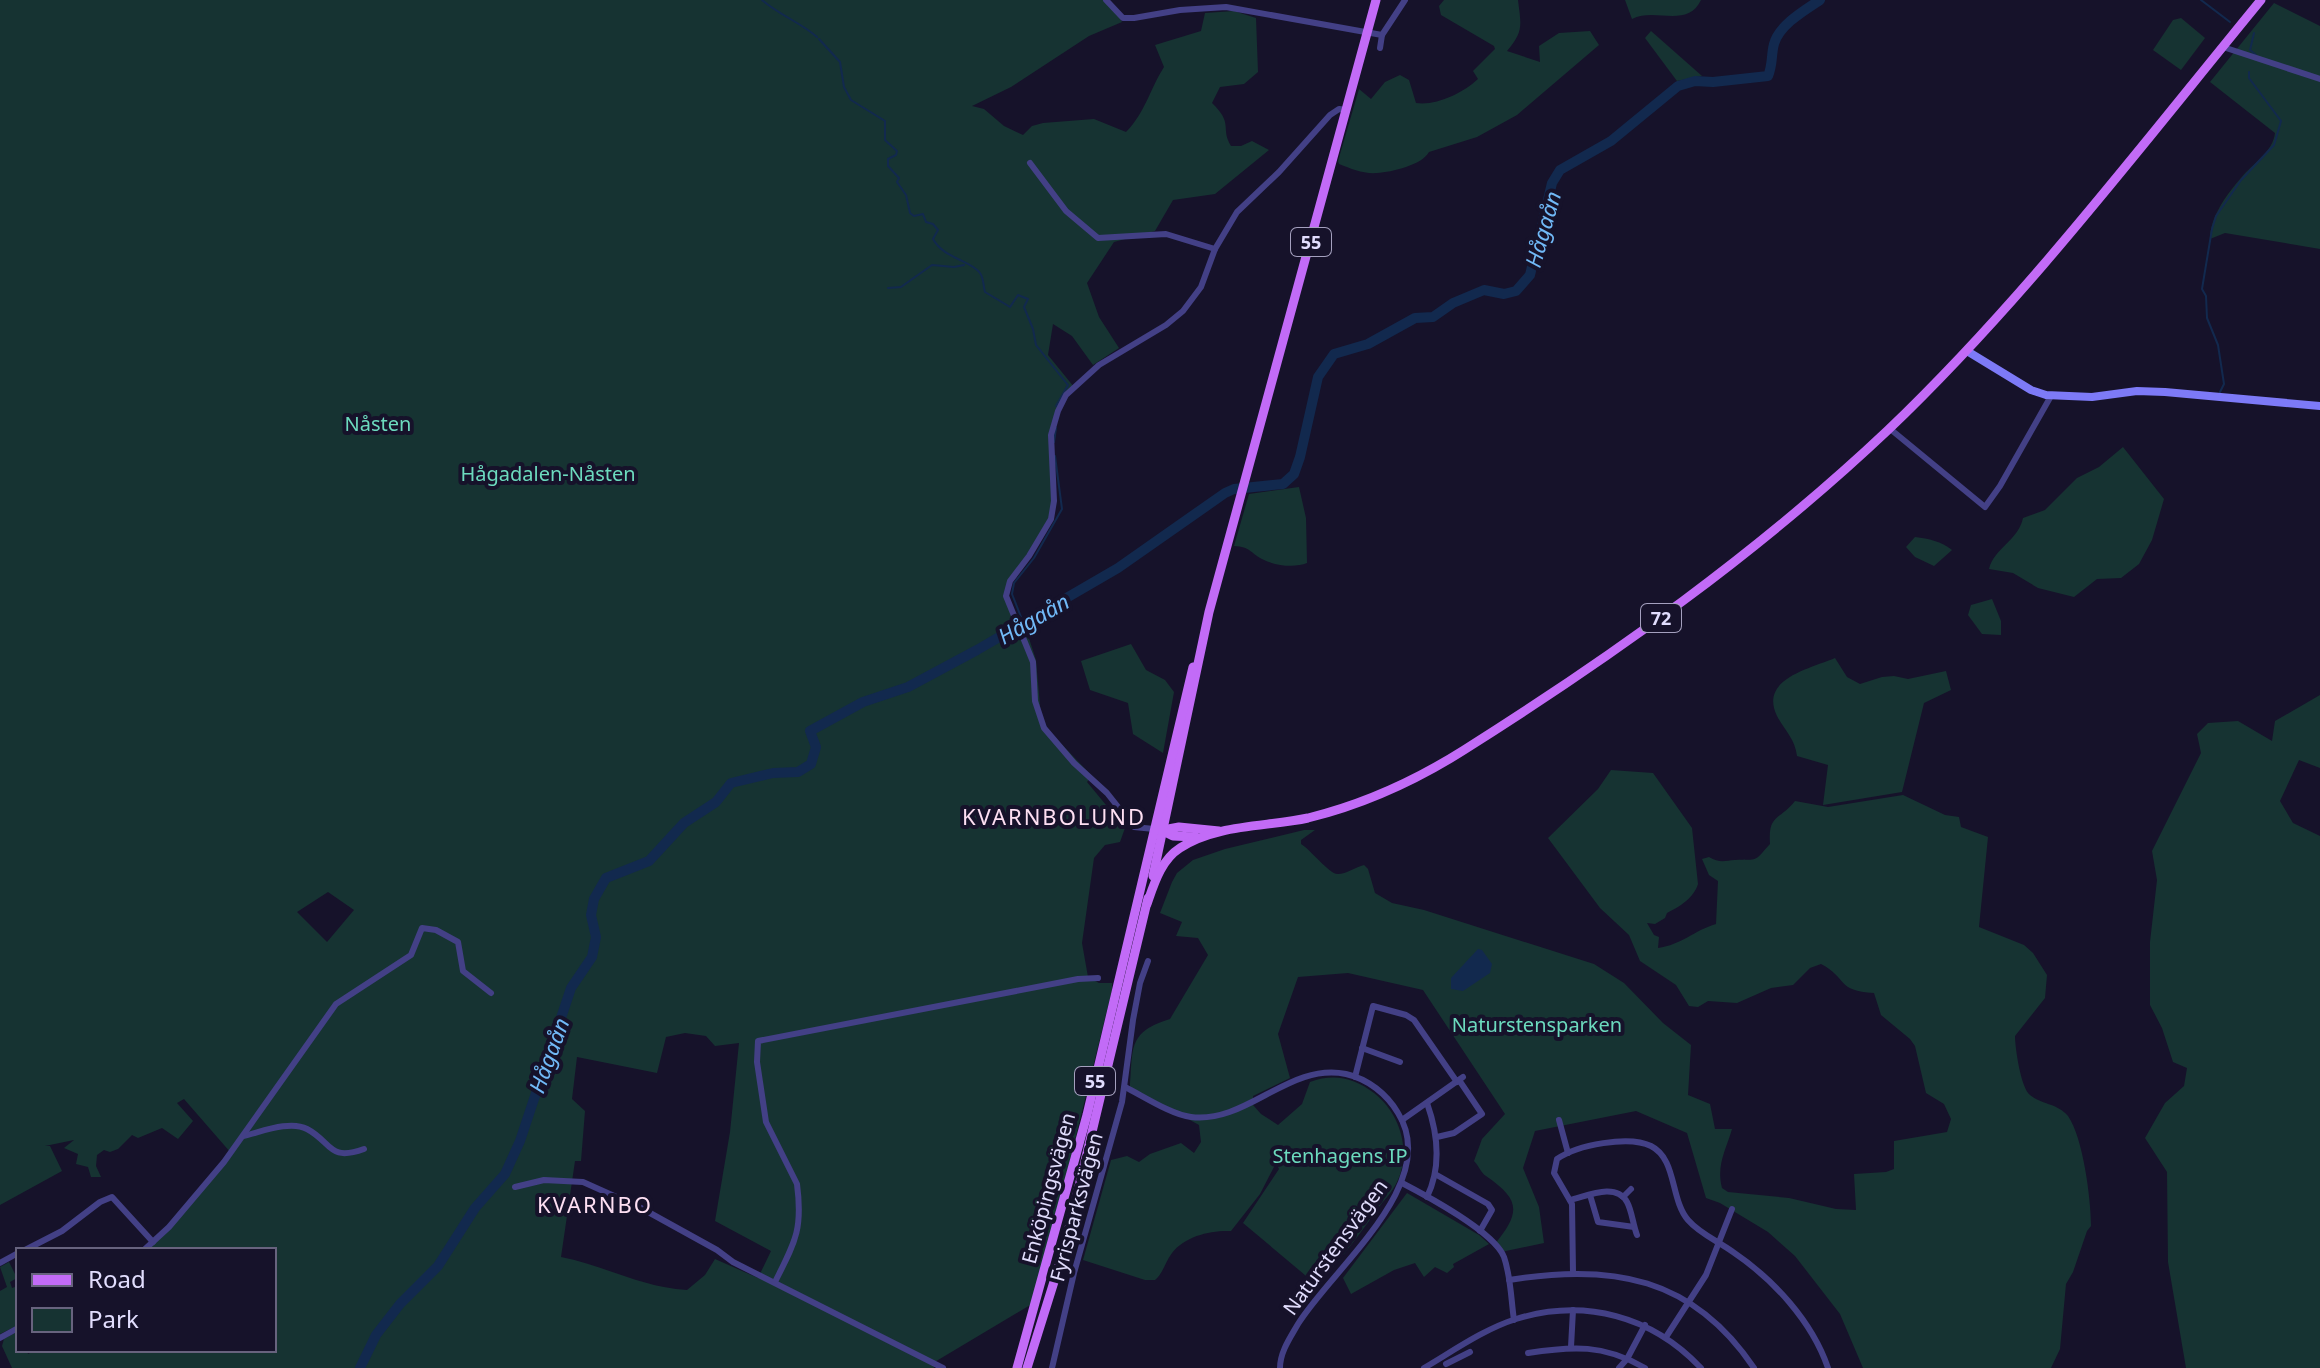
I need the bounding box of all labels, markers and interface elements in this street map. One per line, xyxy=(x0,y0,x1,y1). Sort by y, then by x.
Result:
water label: Hågaån xyxy=(1517,187,1567,271)
road number: 55 xyxy=(1291,228,1331,256)
park label: Nåsten xyxy=(345,410,411,437)
park label: Hågadalen-Nåsten xyxy=(460,460,636,487)
water label: Hågaån xyxy=(992,586,1074,650)
road number: 72 xyxy=(1641,604,1681,632)
district label: KVARNBOLUND xyxy=(962,801,1146,831)
park label: Naturstensparken xyxy=(1452,1011,1622,1038)
water label: Hågaån xyxy=(521,1013,575,1097)
road number: 55 xyxy=(1075,1067,1115,1095)
street label: Enköpingsvägen xyxy=(1015,1110,1081,1266)
street label: Fyrisparksvägen xyxy=(1043,1130,1109,1284)
park label: Stenhagens IP xyxy=(1272,1142,1408,1169)
street label: Naturstensvägen xyxy=(1277,1174,1393,1320)
district label: KVARNBO xyxy=(537,1189,653,1219)
legend xyxy=(16,1248,276,1352)
text: Road xyxy=(88,1262,146,1295)
text: Park xyxy=(88,1302,139,1335)

